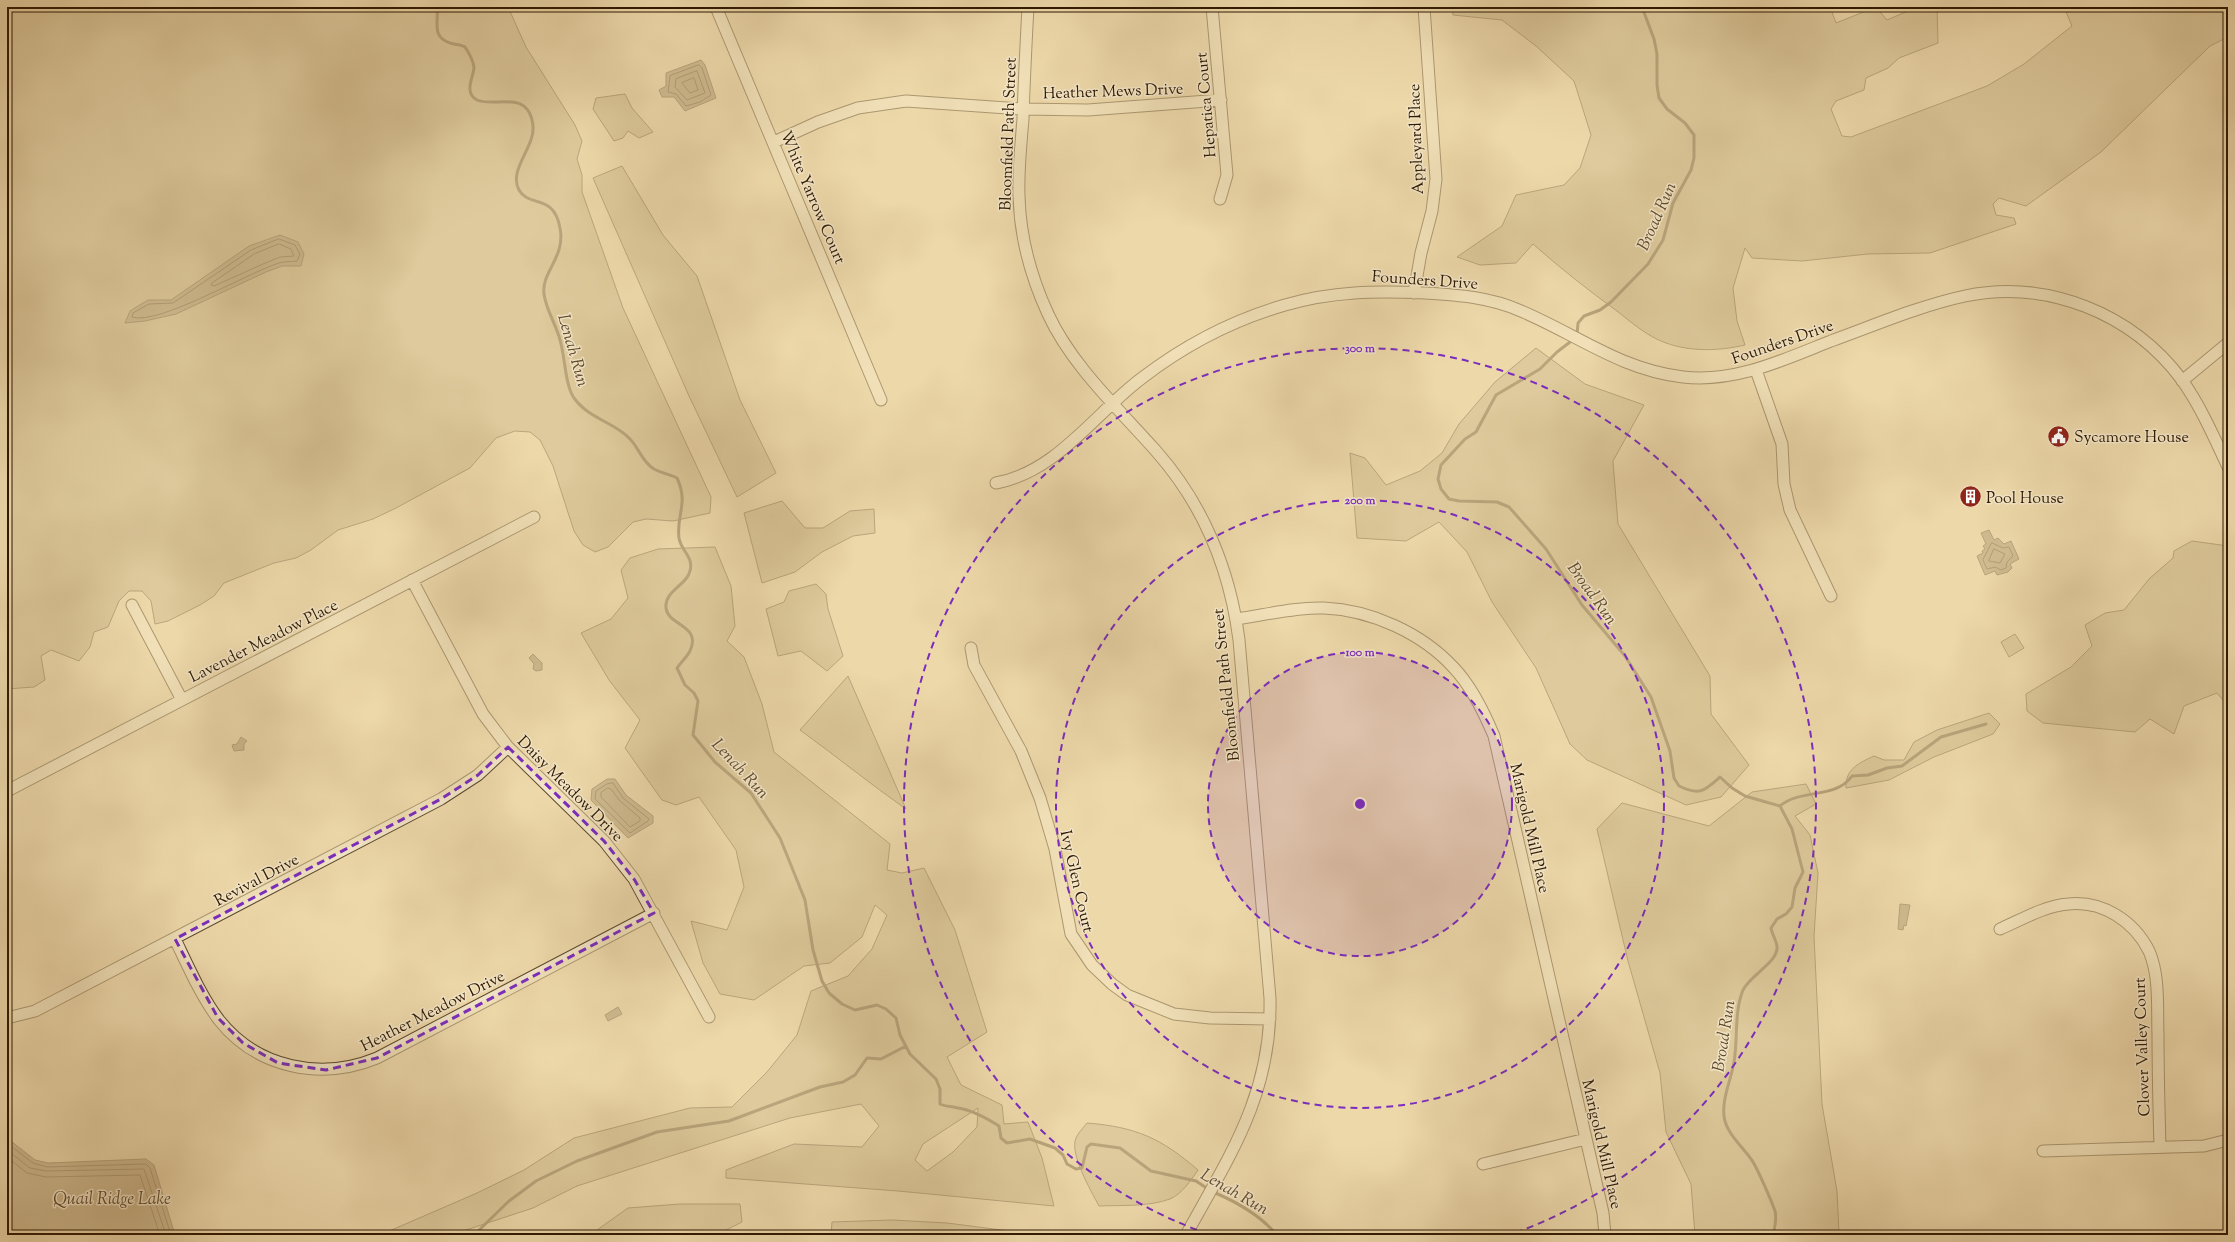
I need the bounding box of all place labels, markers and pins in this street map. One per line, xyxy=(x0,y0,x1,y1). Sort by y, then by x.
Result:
public building icon: Sycamore House xyxy=(2045,423,2071,449)
place label: Sycamore House xyxy=(2074,427,2189,450)
building icon: Pool House xyxy=(1957,484,1983,510)
place label: Pool House xyxy=(1986,488,2064,511)
centre of rings xyxy=(1353,797,1367,811)

